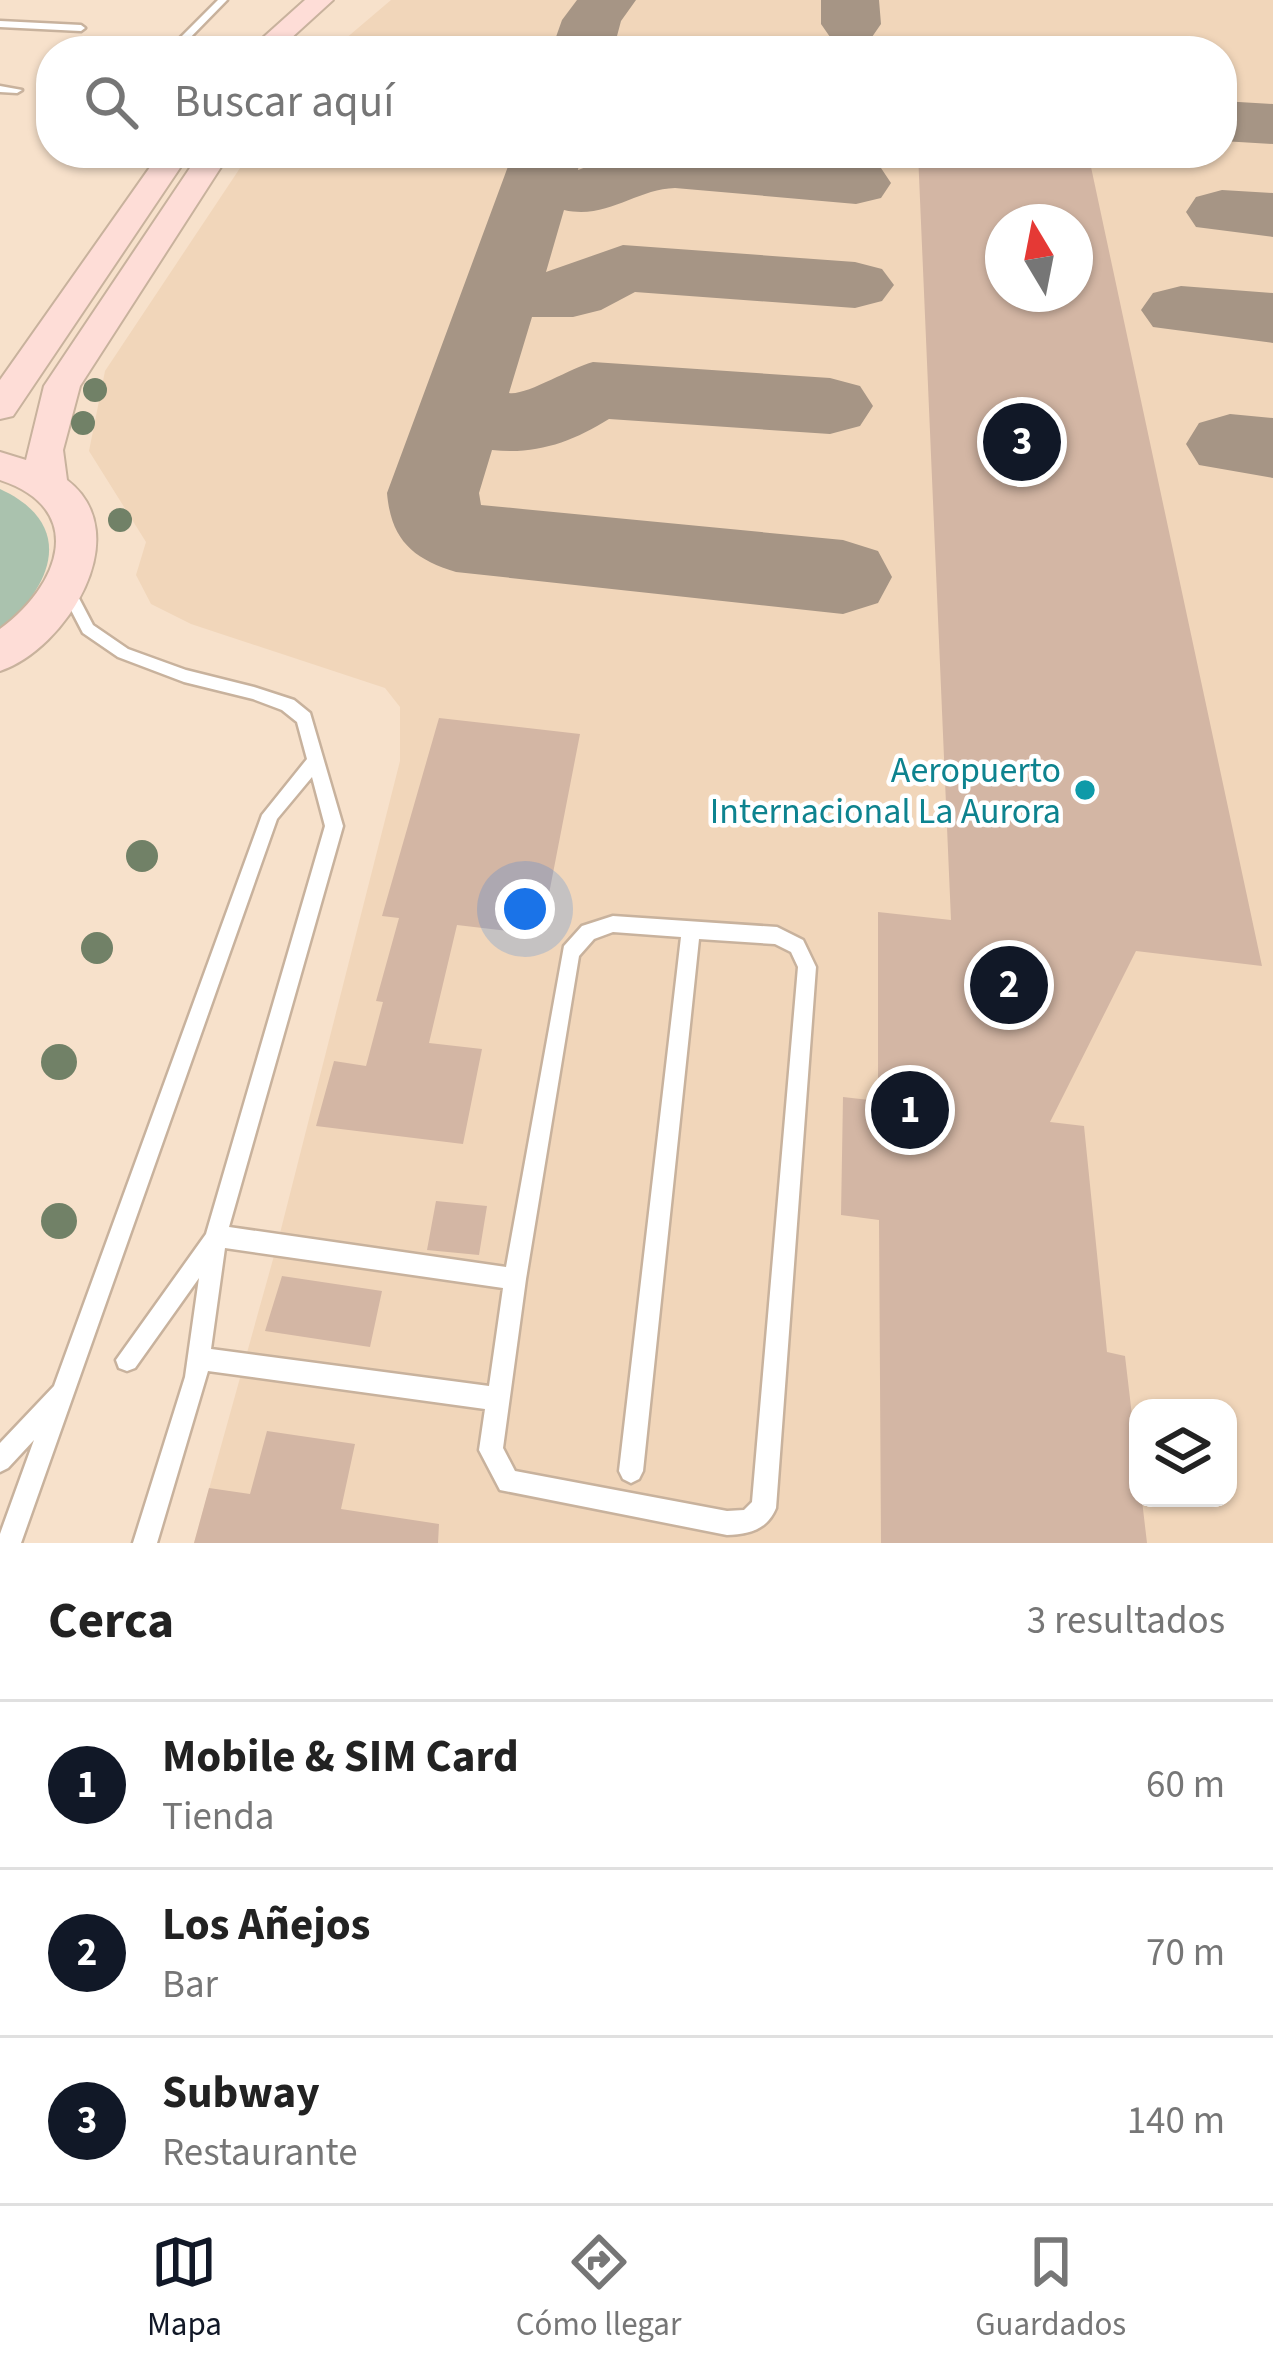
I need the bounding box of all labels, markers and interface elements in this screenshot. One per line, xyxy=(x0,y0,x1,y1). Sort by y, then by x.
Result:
search box xyxy=(36,36,1237,168)
icon: search xyxy=(78,69,144,135)
text: Buscar aquí xyxy=(174,70,394,134)
north arrow xyxy=(985,204,1093,312)
pin: 3 xyxy=(983,397,1061,487)
place label: Aeropuerto Internacional La Aurora xyxy=(710,745,1061,837)
marker: Aeropuerto Internacional La Aurora xyxy=(1072,777,1098,803)
your location xyxy=(495,879,555,939)
pin: 2 xyxy=(970,940,1048,1030)
pin: 1 xyxy=(871,1065,949,1155)
map controls xyxy=(1129,1399,1237,1507)
button: layers xyxy=(1129,1399,1237,1507)
text: Cerca xyxy=(48,1585,174,1657)
text: 3 resultados xyxy=(1027,1593,1225,1649)
text: Mobile & SIM Card xyxy=(162,1725,519,1789)
text: 1 xyxy=(77,1757,97,1813)
text: 60 m xyxy=(1146,1757,1225,1813)
text: Tienda xyxy=(162,1789,274,1845)
text: Los Añejos xyxy=(162,1893,370,1957)
text: 2 xyxy=(77,1925,97,1981)
text: 70 m xyxy=(1146,1925,1225,1981)
text: Bar xyxy=(162,1957,218,2013)
text: Subway xyxy=(162,2061,320,2125)
text: 3 xyxy=(77,2093,97,2149)
text: 140 m xyxy=(1127,2093,1225,2149)
text: Restaurante xyxy=(162,2125,358,2181)
tab: Mapa xyxy=(147,2229,222,2348)
tab: Cómo llegar xyxy=(516,2229,681,2348)
tab: Guardados xyxy=(975,2229,1126,2348)

